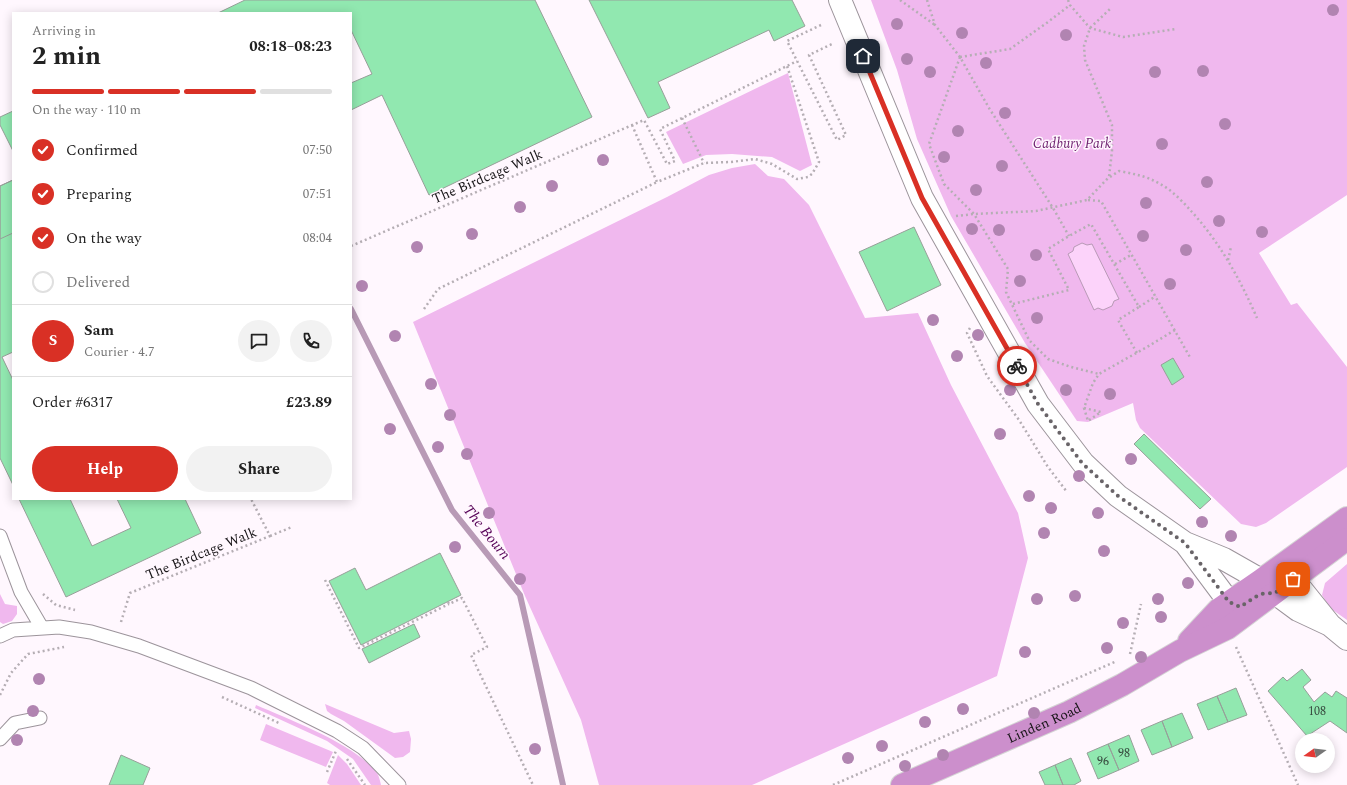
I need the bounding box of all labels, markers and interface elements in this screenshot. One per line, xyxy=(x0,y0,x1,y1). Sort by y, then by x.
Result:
text: Arriving in xyxy=(32,21,96,41)
text: 08:18–08:23 xyxy=(249,35,332,58)
text: 2 min xyxy=(32,36,101,76)
pin xyxy=(846,39,880,73)
icon: home xyxy=(852,45,874,67)
text: On the way · 110 m xyxy=(32,100,141,120)
park label: Cadbury Park xyxy=(1033,133,1112,154)
icon: check xyxy=(32,139,54,161)
text: Confirmed xyxy=(66,139,138,162)
text: 07:50 xyxy=(303,140,332,160)
street label: The Birdcage Walk xyxy=(429,144,546,209)
icon: check xyxy=(32,183,54,205)
text: Preparing xyxy=(66,183,132,206)
text: 07:51 xyxy=(303,184,332,204)
icon: check xyxy=(32,227,54,249)
text: On the way xyxy=(66,227,141,250)
text: 08:04 xyxy=(303,228,332,248)
text: Delivered xyxy=(66,271,130,294)
text: Sam xyxy=(84,319,114,342)
button: chat xyxy=(238,320,280,362)
button: phone xyxy=(290,320,332,362)
text: S xyxy=(49,329,57,352)
text: Courier · 4.7 xyxy=(84,342,154,362)
courier xyxy=(997,346,1037,386)
icon: bike xyxy=(1006,355,1028,377)
text: Order #6317 xyxy=(32,391,113,414)
text: £23.89 xyxy=(286,391,332,414)
button: Help xyxy=(32,446,178,492)
button: Share xyxy=(186,446,332,492)
water label: The Bourn xyxy=(457,500,516,565)
street label: The Birdcage Walk xyxy=(142,522,260,585)
pin xyxy=(1276,562,1310,596)
icon: bag xyxy=(1282,568,1304,590)
street label: Linden Road xyxy=(1004,697,1085,749)
house number: 108 xyxy=(1308,702,1326,721)
north arrow xyxy=(1295,733,1335,773)
map controls xyxy=(1295,733,1335,773)
house number: 98 xyxy=(1118,744,1130,763)
house number: 96 xyxy=(1097,752,1109,771)

